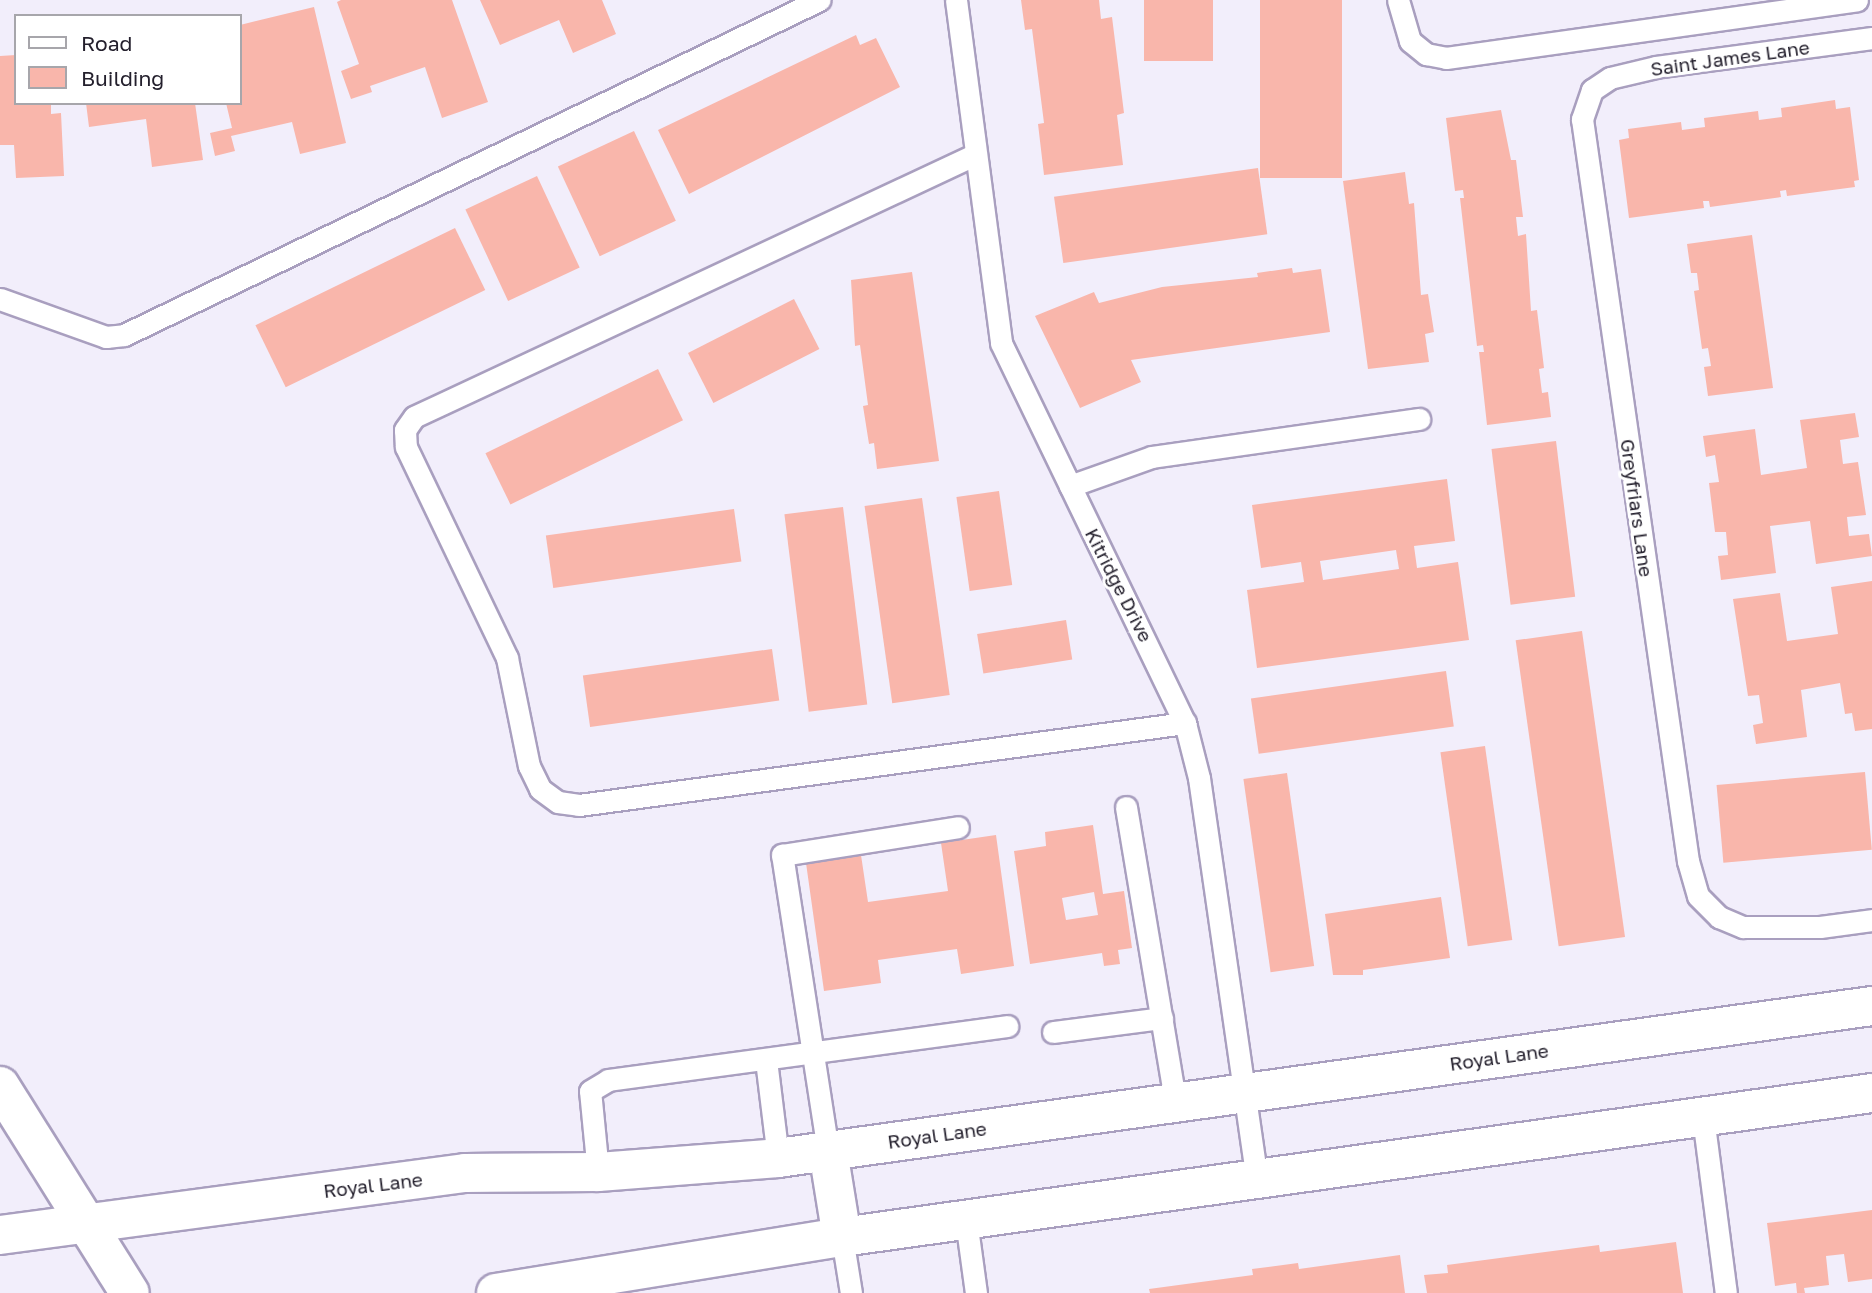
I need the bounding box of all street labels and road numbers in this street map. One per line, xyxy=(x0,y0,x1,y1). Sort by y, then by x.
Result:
street label: Saint James Lane xyxy=(1649,36,1811,80)
street label: Greyfriars Lane xyxy=(1616,438,1658,578)
street label: Kitridge Drive xyxy=(1081,524,1157,646)
street label: Royal Lane xyxy=(1448,1039,1550,1075)
street label: Royal Lane xyxy=(886,1117,988,1153)
street label: Royal Lane xyxy=(322,1168,424,1202)

